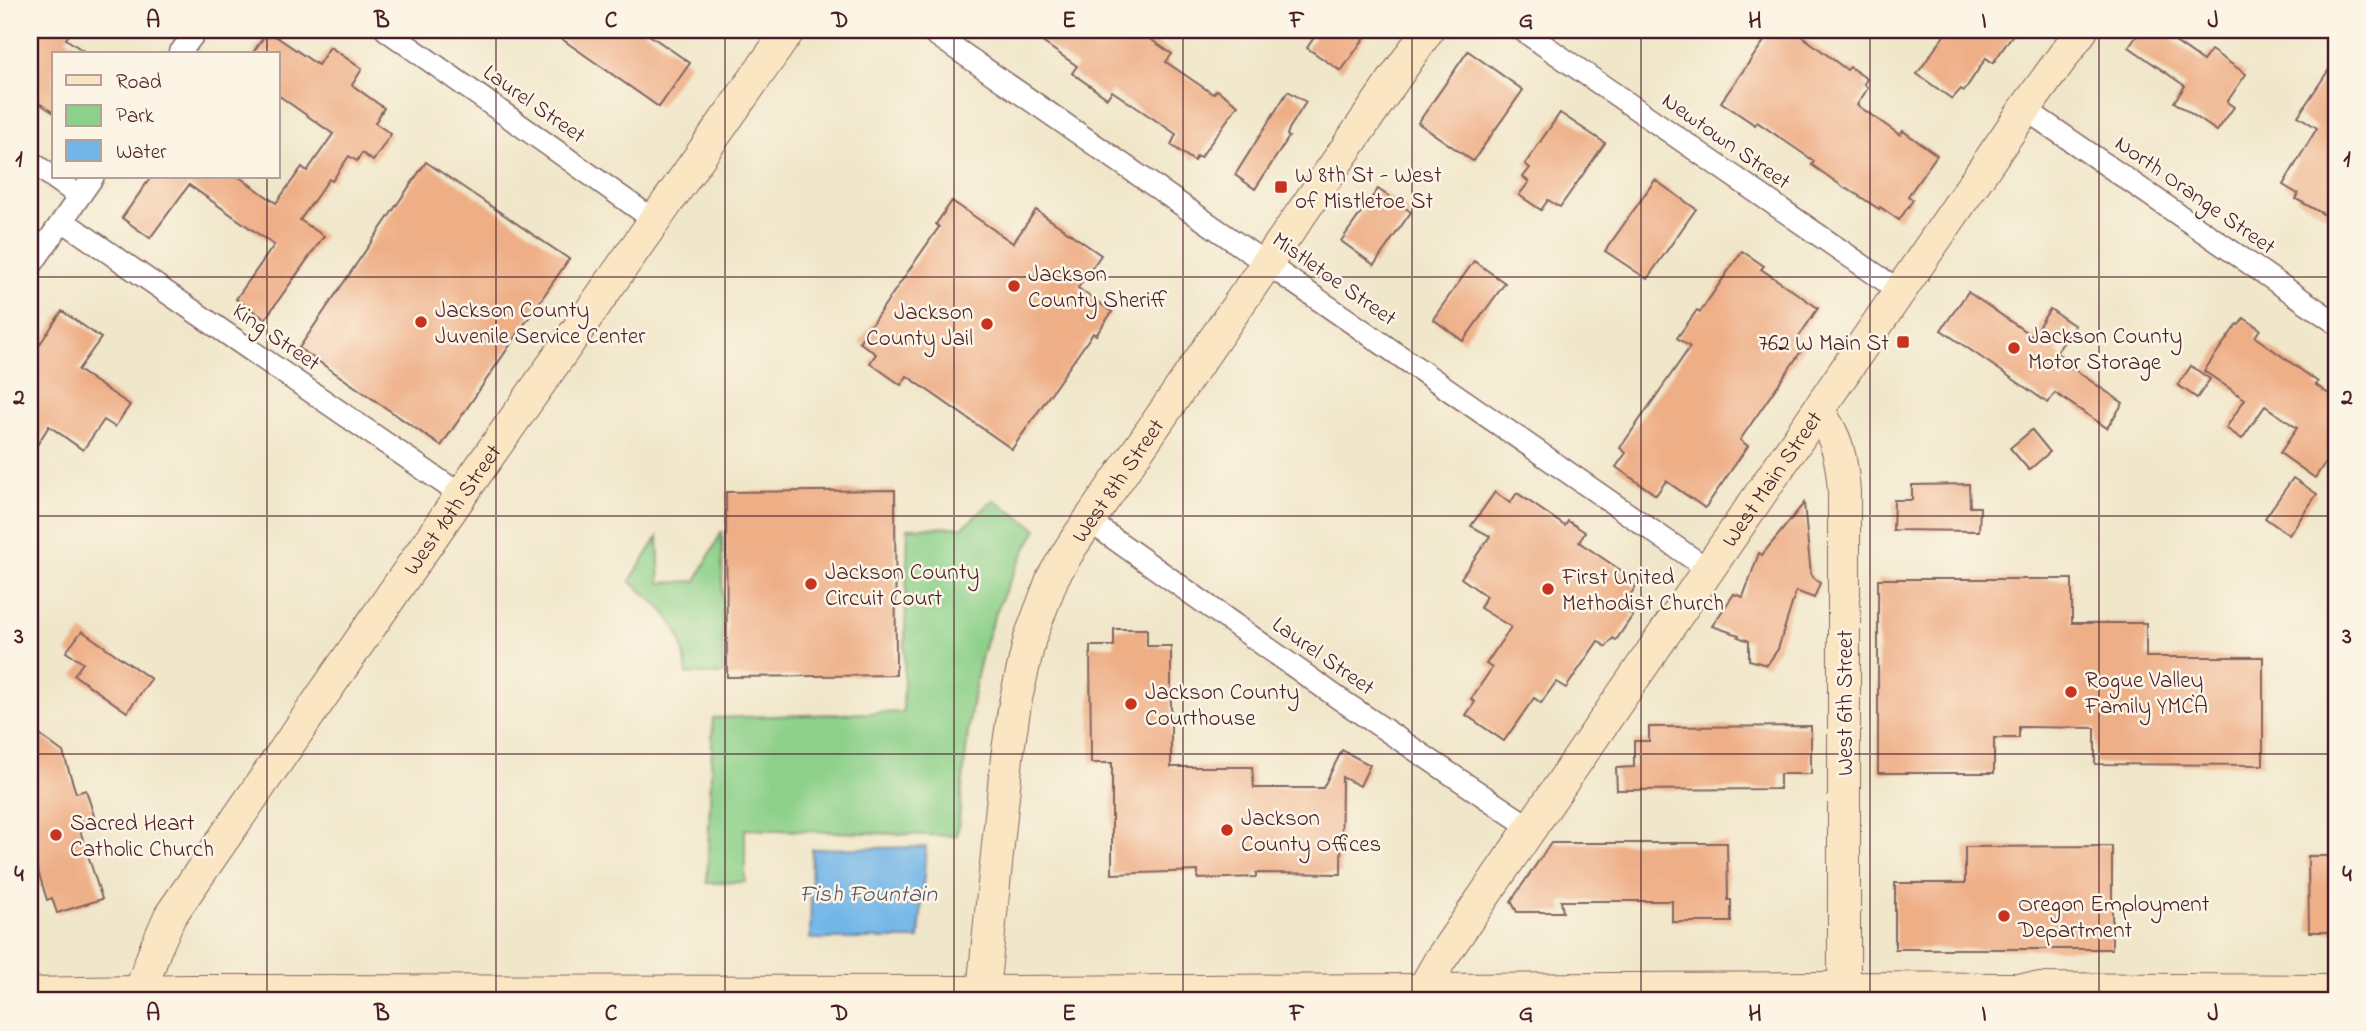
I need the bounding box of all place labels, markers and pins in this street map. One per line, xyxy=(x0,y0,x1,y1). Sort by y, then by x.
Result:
place label: W 8th St - West of Mistletoe St xyxy=(1295,160,1442,219)
marker: W 8th St - West of Mistletoe St xyxy=(1273,179,1289,195)
place label: Jackson County Sheriff xyxy=(1028,259,1168,320)
marker: Jackson County Sheriff xyxy=(1006,278,1022,294)
place label: Jackson County Juvenile Service Center xyxy=(435,295,646,354)
place label: Jackson County Jail xyxy=(866,297,973,358)
marker: Jackson County Juvenile Service Center xyxy=(413,314,429,330)
marker: Jackson County Jail xyxy=(979,316,995,332)
place label: Jackson County Motor Storage xyxy=(2028,321,2182,381)
place label: 762 W Main St xyxy=(1759,328,1889,361)
marker: 762 W Main St xyxy=(1895,334,1911,350)
marker: Jackson County Motor Storage xyxy=(2006,340,2022,356)
place label: Jackson County Circuit Court xyxy=(825,557,979,616)
place label: First United Methodist Church xyxy=(1561,562,1724,621)
marker: Jackson County Circuit Court xyxy=(803,576,819,592)
marker: First United Methodist Church xyxy=(1540,581,1556,597)
place label: Rogue Valley Family YMCA xyxy=(2084,665,2208,726)
place label: Jackson County Courthouse xyxy=(1145,677,1299,736)
marker: Rogue Valley Family YMCA xyxy=(2063,684,2079,700)
marker: Jackson County Courthouse xyxy=(1123,696,1139,712)
place label: Jackson County Offices xyxy=(1241,803,1381,864)
place label: Sacred Heart Catholic Church xyxy=(70,808,214,867)
marker: Jackson County Offices xyxy=(1219,822,1235,838)
marker: Sacred Heart Catholic Church xyxy=(48,827,64,843)
place label: Oregon Employment Department xyxy=(2017,889,2210,948)
marker: Oregon Employment Department xyxy=(1996,908,2012,924)

